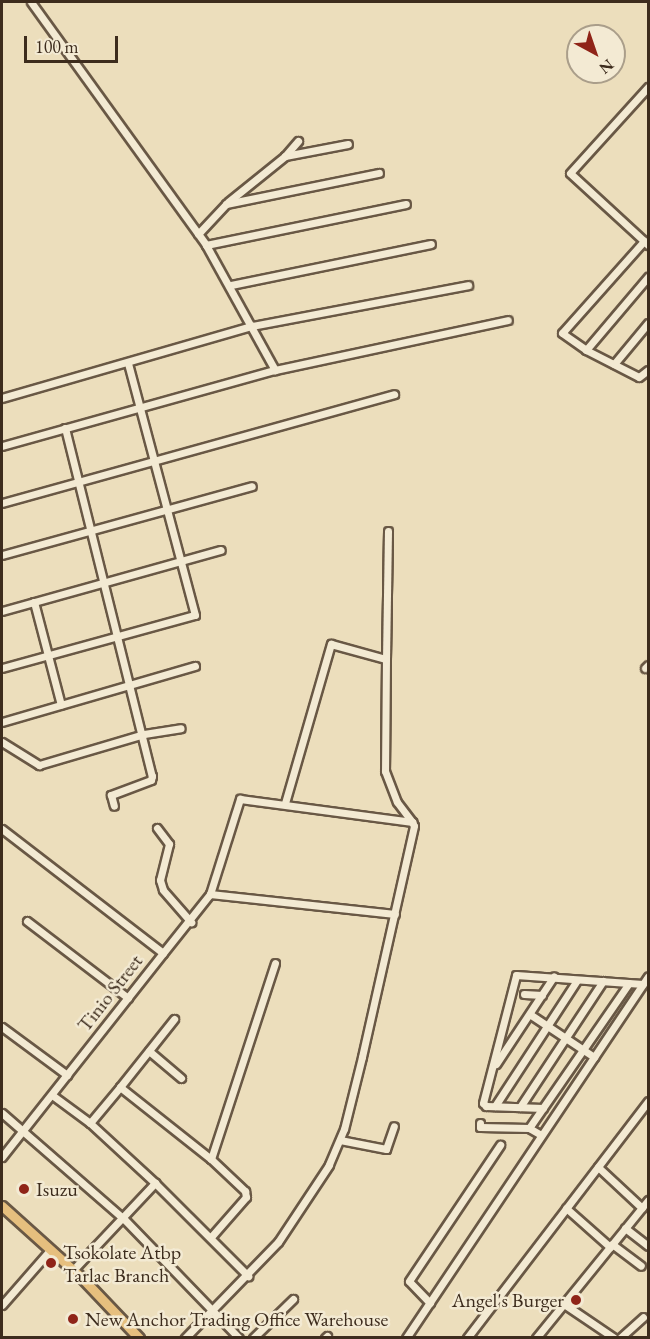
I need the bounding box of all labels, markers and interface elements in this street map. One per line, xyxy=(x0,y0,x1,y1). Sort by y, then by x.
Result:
scale bar xyxy=(27,24,122,62)
north arrow xyxy=(566,24,626,84)
text: 100 m xyxy=(35,35,79,58)
text: N xyxy=(595,54,618,79)
street label: Tinio Street xyxy=(72,950,148,1036)
place label: Isuzu xyxy=(36,1177,78,1201)
marker: Isuzu xyxy=(17,1182,31,1196)
place label: Tsokolate Atbp Tarlac Branch xyxy=(63,1240,181,1287)
marker: Tsokolate Atbp Tarlac Branch xyxy=(44,1256,58,1270)
place label: Angel's Burger xyxy=(452,1288,564,1312)
marker: Angel's Burger xyxy=(569,1293,583,1307)
place label: New Anchor Trading Office Warehouse xyxy=(85,1307,388,1331)
marker: New Anchor Trading Office Warehouse xyxy=(66,1312,80,1326)

